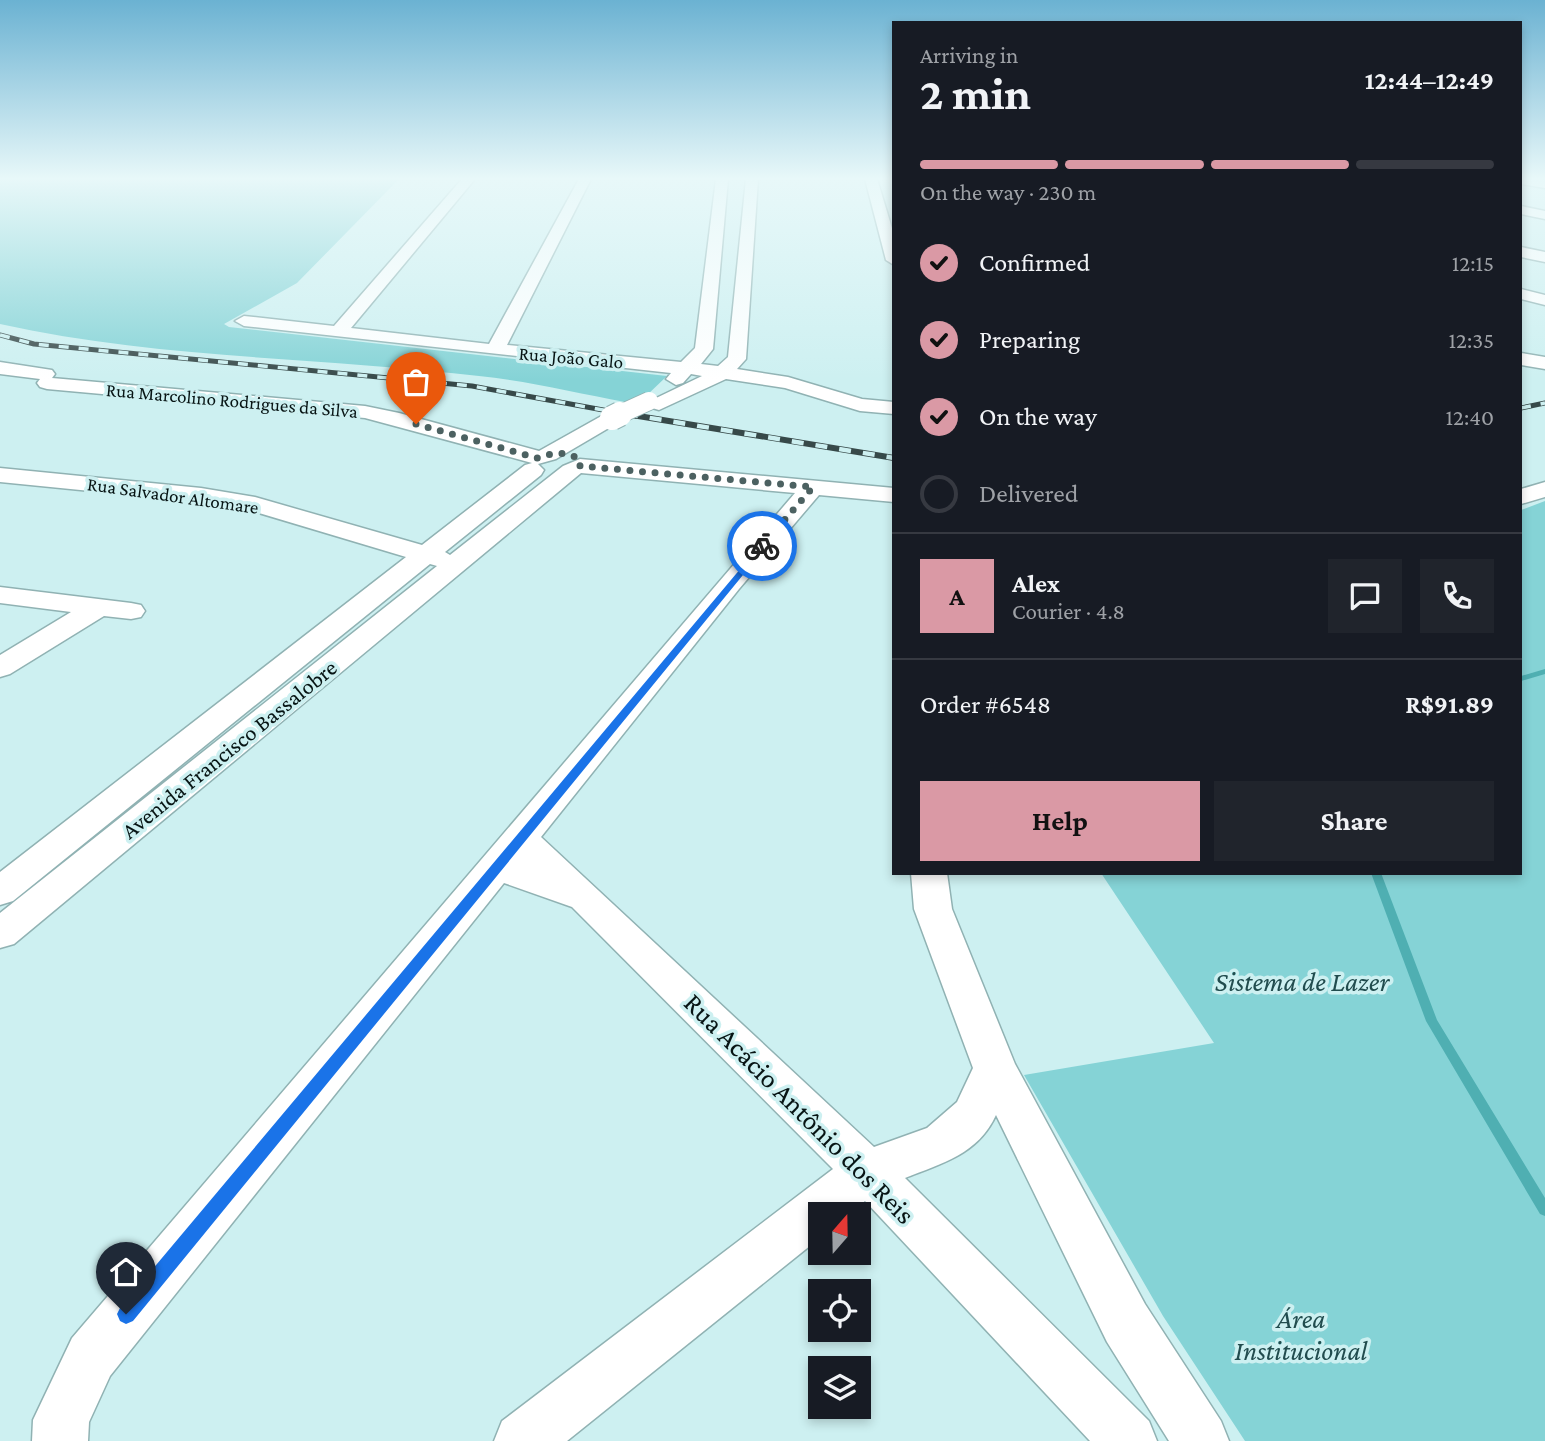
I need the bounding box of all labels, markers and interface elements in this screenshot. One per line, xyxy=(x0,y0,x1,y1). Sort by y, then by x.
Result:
text: Arriving in xyxy=(920,42,1018,68)
text: 12:44–12:49 xyxy=(1365,66,1494,95)
text: 2 min xyxy=(920,68,1031,119)
text: On the way · 230 m xyxy=(920,179,1096,205)
icon: check xyxy=(920,244,958,282)
text: Confirmed xyxy=(979,248,1090,277)
text: 12:15 xyxy=(1452,250,1494,276)
icon: check xyxy=(920,321,958,359)
text: Preparing xyxy=(979,325,1080,354)
text: 12:35 xyxy=(1448,327,1494,353)
street label: Rua João Galo xyxy=(518,342,624,373)
pin xyxy=(386,352,446,424)
icon: bag xyxy=(397,363,435,401)
street label: Rua Marcolino Rodrigues da Silva xyxy=(105,379,359,422)
icon: check xyxy=(920,398,958,436)
text: On the way xyxy=(979,402,1097,431)
text: 12:40 xyxy=(1445,404,1494,430)
street label: Rua Salvador Altomare xyxy=(86,473,260,518)
text: Delivered xyxy=(979,479,1078,508)
courier xyxy=(727,511,797,581)
icon: bike xyxy=(743,527,781,565)
button: chat xyxy=(1328,559,1402,633)
button: phone xyxy=(1420,559,1494,633)
text: Alex xyxy=(1012,569,1060,598)
text: A xyxy=(949,582,965,611)
text: Courier · 4.8 xyxy=(1012,598,1125,624)
street label: Avenida Francisco Bassalobre xyxy=(116,654,342,844)
text: Order #6548 xyxy=(920,690,1051,719)
text: R$91.89 xyxy=(1405,690,1494,719)
button: Help xyxy=(920,781,1200,861)
button: Share xyxy=(1214,781,1494,861)
park label: Sistema de Lazer xyxy=(1215,966,1390,997)
street label: Rua Acácio Antônio dos Reis xyxy=(678,987,921,1230)
north arrow xyxy=(808,1202,872,1265)
map controls xyxy=(808,1202,871,1419)
pin xyxy=(96,1242,156,1314)
icon: home xyxy=(107,1253,145,1291)
button: locate xyxy=(808,1279,871,1342)
park label: Área Institucional xyxy=(1235,1303,1369,1366)
button: layers xyxy=(808,1356,871,1419)

